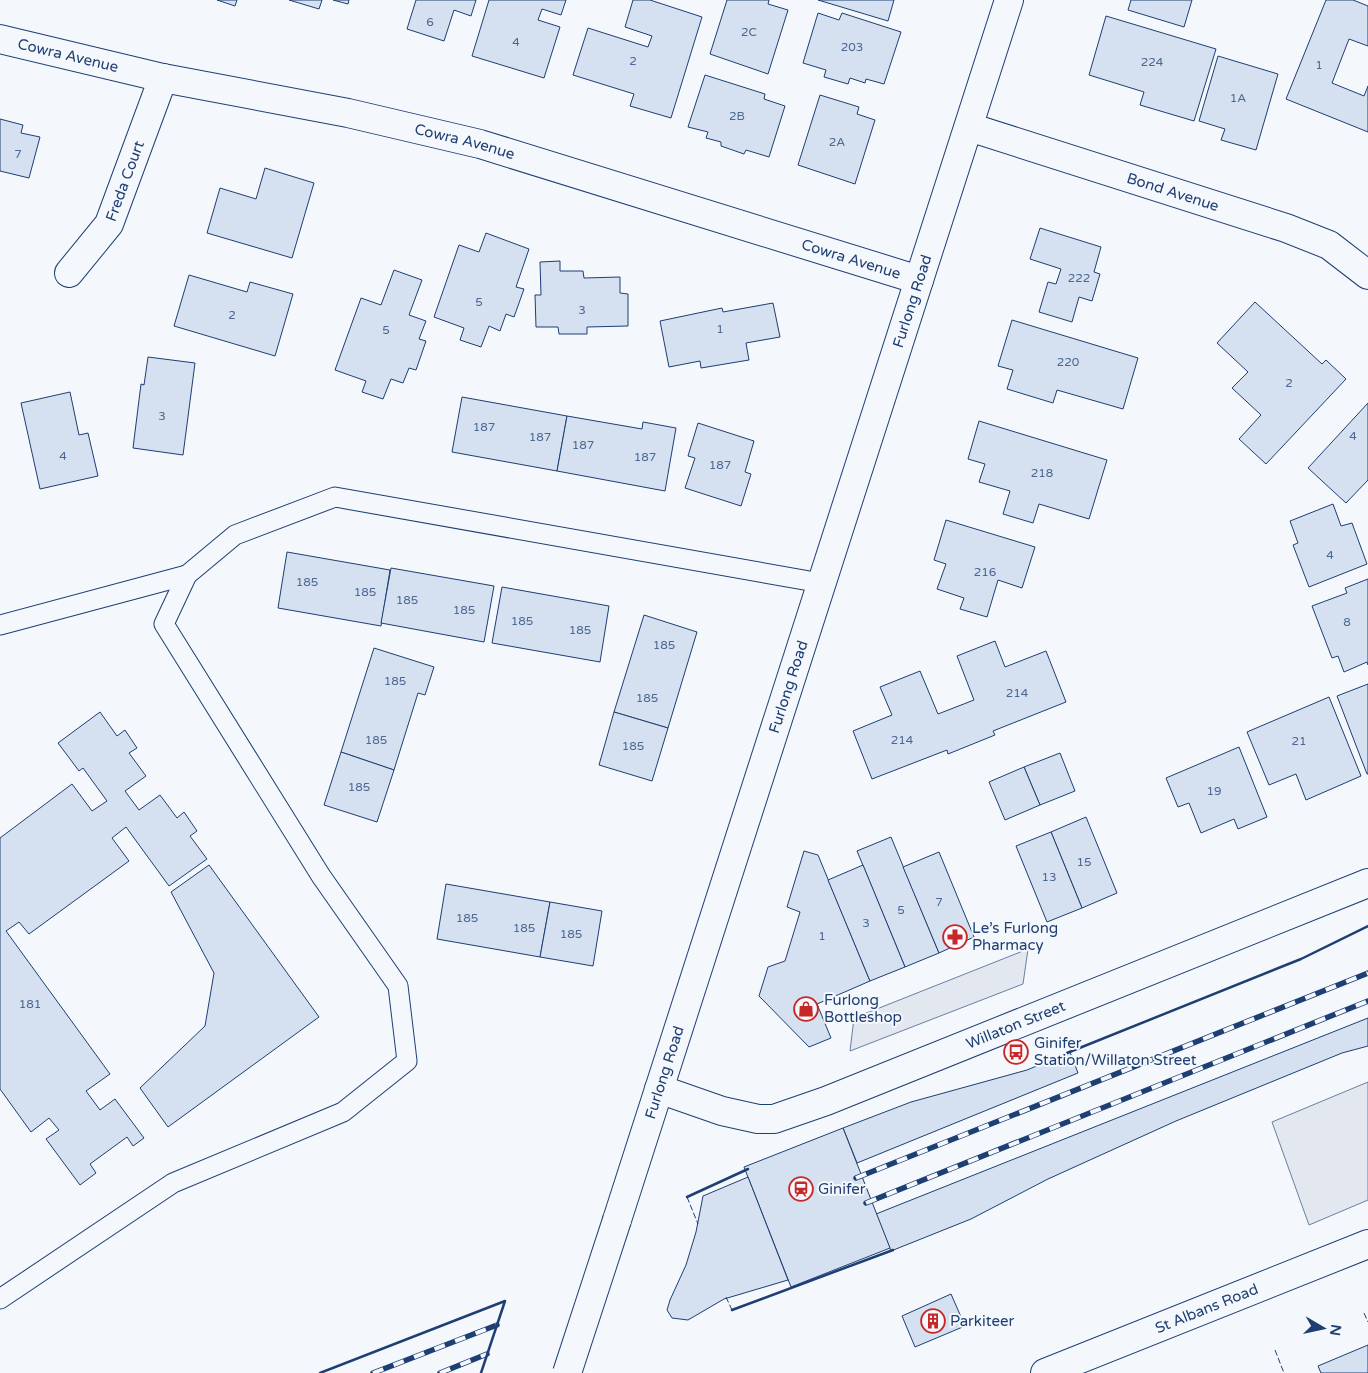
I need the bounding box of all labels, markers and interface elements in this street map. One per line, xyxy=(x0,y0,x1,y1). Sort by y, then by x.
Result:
house number: 6 xyxy=(426,15,434,29)
house number: 2C xyxy=(741,25,757,39)
street label: Cowra Avenue xyxy=(16,35,120,76)
house number: 4 xyxy=(512,35,520,49)
house number: 203 xyxy=(841,40,863,54)
house number: 2 xyxy=(629,54,637,68)
house number: 224 xyxy=(1141,55,1164,69)
house number: 1 xyxy=(1315,58,1323,72)
house number: 1A xyxy=(1230,91,1246,105)
house number: 2B xyxy=(729,109,745,123)
street label: Cowra Avenue xyxy=(413,120,517,163)
house number: 2A xyxy=(829,135,845,149)
street label: Freda Court xyxy=(102,138,148,224)
house number: 7 xyxy=(14,147,22,161)
street label: Bond Avenue xyxy=(1125,169,1221,215)
street label: Cowra Avenue xyxy=(799,235,903,283)
street label: Furlong Road xyxy=(889,253,936,350)
house number: 222 xyxy=(1068,271,1090,285)
house number: 5 xyxy=(475,295,483,309)
house number: 3 xyxy=(578,303,586,317)
house number: 2 xyxy=(228,308,236,322)
house number: 1 xyxy=(716,322,724,336)
house number: 5 xyxy=(382,323,390,337)
house number: 220 xyxy=(1057,355,1080,369)
house number: 2 xyxy=(1285,376,1293,390)
house number: 3 xyxy=(158,409,166,423)
house number: 187 xyxy=(473,420,495,434)
house number: 4 xyxy=(1349,429,1357,443)
house number: 187 xyxy=(529,430,551,444)
house number: 187 xyxy=(572,438,594,452)
house number: 4 xyxy=(59,449,67,463)
house number: 187 xyxy=(634,450,656,464)
house number: 187 xyxy=(709,458,731,472)
house number: 218 xyxy=(1031,466,1053,480)
house number: 4 xyxy=(1326,548,1334,562)
house number: 216 xyxy=(974,565,996,579)
house number: 185 xyxy=(296,575,318,589)
house number: 185 xyxy=(354,585,376,599)
house number: 185 xyxy=(396,593,418,607)
house number: 185 xyxy=(453,603,475,617)
house number: 185 xyxy=(511,614,533,628)
house number: 8 xyxy=(1343,615,1351,629)
house number: 185 xyxy=(569,623,591,637)
house number: 185 xyxy=(653,638,675,652)
street label: Furlong Road xyxy=(765,638,812,736)
house number: 185 xyxy=(384,674,406,688)
house number: 214 xyxy=(1006,686,1029,700)
house number: 185 xyxy=(636,691,658,705)
house number: 185 xyxy=(365,733,387,747)
house number: 214 xyxy=(891,733,914,747)
house number: 21 xyxy=(1291,734,1307,748)
house number: 185 xyxy=(622,739,644,753)
house number: 185 xyxy=(348,780,370,794)
house number: 19 xyxy=(1206,784,1222,798)
house number: 15 xyxy=(1076,855,1092,869)
house number: 13 xyxy=(1041,870,1057,884)
house number: 7 xyxy=(935,895,943,909)
house number: 5 xyxy=(897,903,905,917)
house number: 185 xyxy=(456,911,478,925)
house number: 3 xyxy=(862,916,870,930)
place label: Le’s Furlong Pharmacy xyxy=(972,919,1058,954)
house number: 185 xyxy=(513,921,535,935)
pharmacy icon: Le’s Furlong Pharmacy xyxy=(942,924,968,950)
house number: 185 xyxy=(560,927,582,941)
house number: 1 xyxy=(818,929,826,943)
place label: Furlong Bottleshop xyxy=(824,991,902,1026)
shop icon: Furlong Bottleshop xyxy=(793,996,819,1022)
house number: 181 xyxy=(19,997,41,1011)
street label: Willaton Street xyxy=(963,997,1068,1053)
street label: Furlong Road xyxy=(641,1024,688,1121)
place label: Ginifer Station/Willaton Street xyxy=(1034,1034,1197,1069)
bus stop icon: Ginifer Station/Willaton Street xyxy=(1003,1039,1029,1065)
station icon: Ginifer xyxy=(788,1176,814,1202)
place label: Ginifer xyxy=(818,1180,866,1198)
street label: St Albans Road xyxy=(1153,1280,1261,1337)
north arrow xyxy=(1298,1303,1348,1353)
building icon: Parkiteer xyxy=(920,1308,946,1334)
place label: Parkiteer xyxy=(950,1312,1014,1330)
text: N xyxy=(1326,1323,1345,1337)

